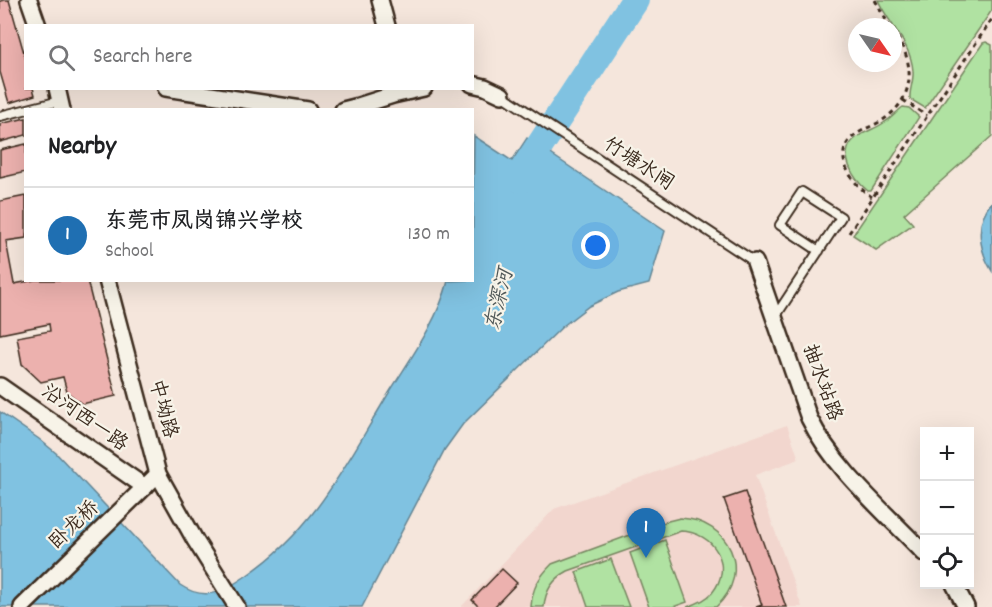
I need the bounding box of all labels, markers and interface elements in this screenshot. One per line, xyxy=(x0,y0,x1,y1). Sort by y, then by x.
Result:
north arrow xyxy=(848,18,902,72)
search box xyxy=(24,24,474,90)
icon: search xyxy=(45,41,78,74)
text: Search here xyxy=(93,42,192,73)
text: Nearby xyxy=(48,129,116,166)
street label: 竹塘水闸 xyxy=(597,131,679,199)
text: 东莞市凤岗锦兴学校 xyxy=(105,207,303,238)
text: 1 xyxy=(65,221,70,249)
text: 130 m xyxy=(408,221,450,249)
your location xyxy=(581,231,610,260)
text: School xyxy=(105,238,154,266)
water label: 东深河 xyxy=(479,263,523,334)
street label: 抽水站路 xyxy=(794,341,848,426)
street label: 中坳路 xyxy=(141,376,184,443)
street label: 沿河西一路 xyxy=(35,379,134,460)
map controls xyxy=(920,427,974,589)
button: + xyxy=(920,427,974,481)
button: − xyxy=(920,481,974,535)
street label: 卧龙桥 xyxy=(44,495,106,557)
pin: 1 xyxy=(626,508,666,558)
button: locate xyxy=(920,535,974,589)

